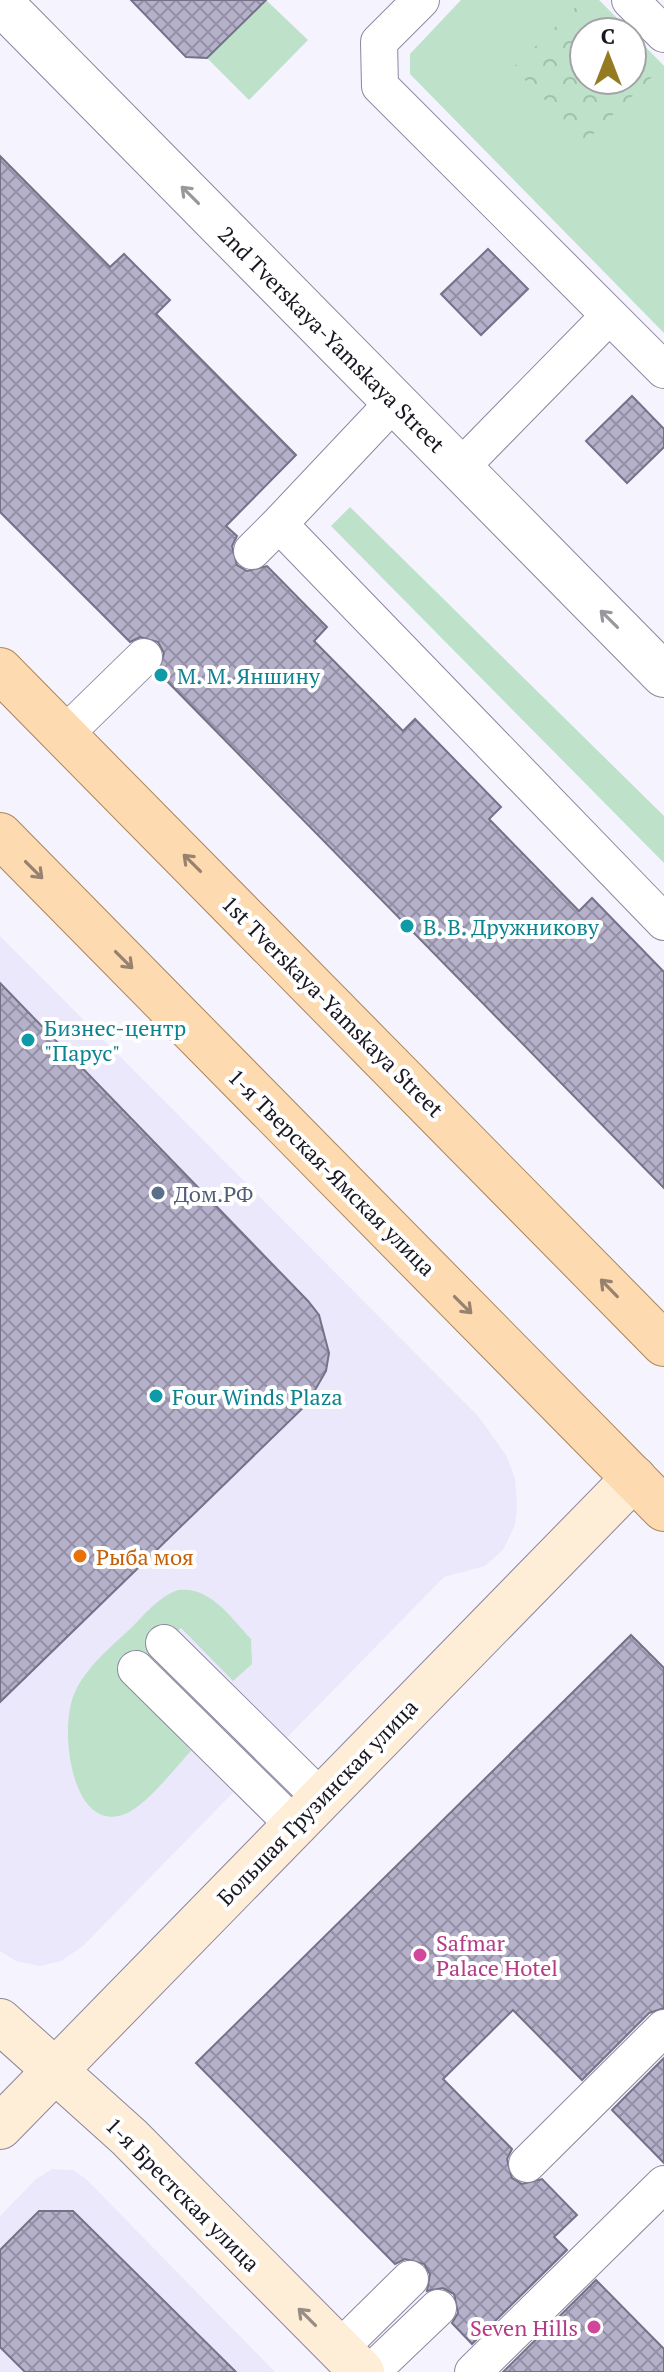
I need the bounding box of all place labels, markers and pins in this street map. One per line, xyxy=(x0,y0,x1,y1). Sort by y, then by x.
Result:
place label: М. М. Яншину xyxy=(177,661,321,690)
marker: М. М. Яншину xyxy=(152,666,170,684)
place label: В. В. Дружникову xyxy=(423,912,600,941)
marker: В. В. Дружникову xyxy=(398,917,416,935)
place label: Бизнес-центр "Парус" xyxy=(44,1013,186,1067)
marker: Бизнес-центр "Парус" xyxy=(19,1031,37,1049)
place label: Дом.РФ xyxy=(174,1179,253,1208)
marker: Дом.РФ xyxy=(149,1184,167,1202)
place label: Four Winds Plaza xyxy=(172,1382,343,1411)
marker: Four Winds Plaza xyxy=(147,1387,165,1405)
place label: Рыба моя xyxy=(96,1542,194,1571)
marker: Рыба моя xyxy=(71,1547,89,1565)
place label: Safmar Palace Hotel xyxy=(436,1928,558,1982)
marker: Safmar Palace Hotel xyxy=(411,1946,429,1964)
place label: Seven Hills xyxy=(470,2313,578,2342)
marker: Seven Hills xyxy=(585,2318,603,2336)

